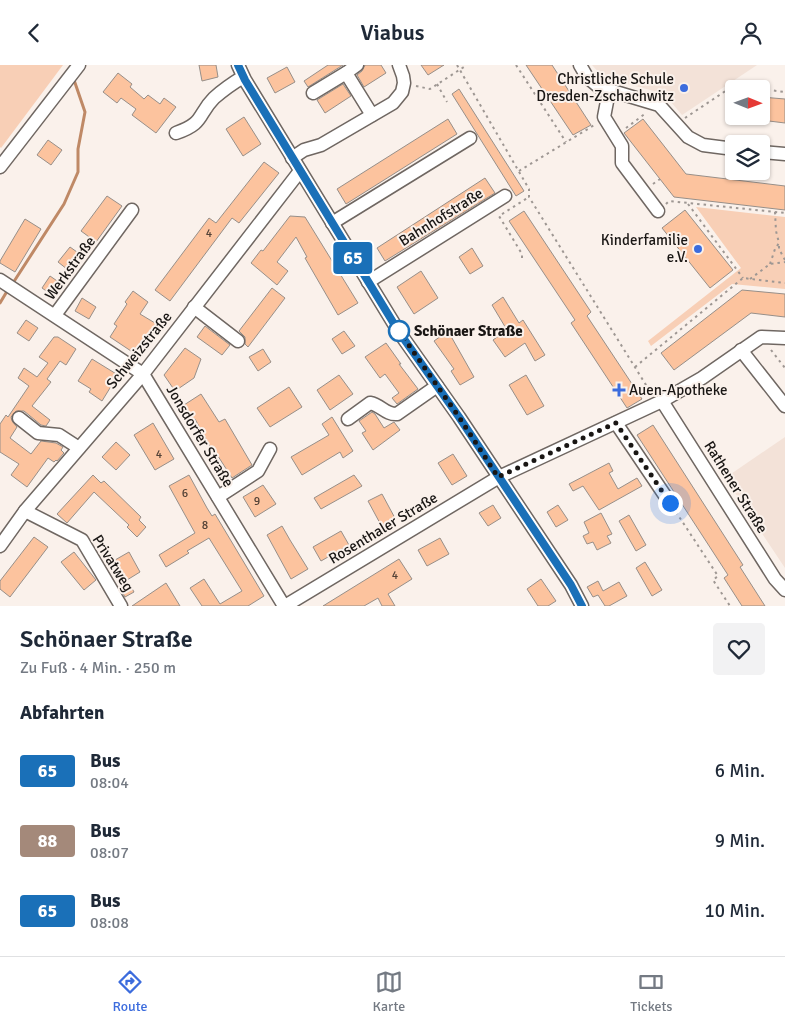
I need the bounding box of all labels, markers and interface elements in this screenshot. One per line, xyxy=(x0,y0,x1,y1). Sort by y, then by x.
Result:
icon: back xyxy=(20,19,48,47)
text: Viabus xyxy=(361,19,424,46)
icon: person xyxy=(737,19,765,47)
place label: Christliche Schule Dresden-Zschachwitz xyxy=(536,70,674,105)
north arrow xyxy=(725,80,770,125)
map controls xyxy=(725,80,770,180)
marker: Christliche Schule Dresden-Zschachwitz xyxy=(678,82,690,94)
button: layers xyxy=(725,135,770,180)
street label: Bahnhofstraße xyxy=(396,184,486,250)
house number: 4 xyxy=(206,226,213,241)
place label: Kinderfamilie e.V. xyxy=(601,231,688,266)
street label: Werkstraße xyxy=(41,233,99,303)
line badge: 65 xyxy=(330,242,376,274)
marker: Kinderfamilie e.V. xyxy=(692,243,704,255)
text: 65 xyxy=(343,247,363,269)
street label: Schweizstraße xyxy=(102,308,176,392)
marker: Schönaer Straße xyxy=(388,320,410,342)
place label: Schönaer Straße xyxy=(414,322,523,340)
place label: Auen-Apotheke xyxy=(629,381,728,399)
street label: Jonsdorfer Straße xyxy=(162,382,238,490)
marker: Auen-Apotheke xyxy=(613,384,625,396)
street label: Rathener Straße xyxy=(700,438,772,536)
house number: 4 xyxy=(156,447,163,462)
house number: 6 xyxy=(182,486,188,501)
street label: Rosenthaler Straße xyxy=(325,488,441,568)
your location xyxy=(658,491,683,516)
house number: 9 xyxy=(254,494,260,509)
house number: 8 xyxy=(202,518,208,533)
street label: Privatweg xyxy=(89,531,138,595)
house number: 4 xyxy=(392,568,399,583)
button: heart xyxy=(713,623,765,675)
text: Schönaer Straße xyxy=(20,624,193,654)
text: Zu Fuß · 4 Min. · 250 m xyxy=(20,658,176,678)
text: Abfahrten xyxy=(20,701,104,725)
text: Bus xyxy=(90,749,121,773)
text: 6 Min. xyxy=(715,759,765,783)
text: 65 xyxy=(38,760,57,782)
text: 08:04 xyxy=(90,773,129,793)
text: Bus xyxy=(90,819,121,843)
text: 9 Min. xyxy=(715,829,765,853)
text: 88 xyxy=(38,830,57,852)
text: 08:07 xyxy=(90,843,129,863)
text: Bus xyxy=(90,889,121,913)
text: 10 Min. xyxy=(704,899,765,923)
text: 65 xyxy=(38,900,57,922)
text: 08:08 xyxy=(90,913,129,933)
tab: Route xyxy=(113,968,148,1015)
tab: Karte xyxy=(373,968,405,1015)
tab: Tickets xyxy=(630,968,672,1015)

